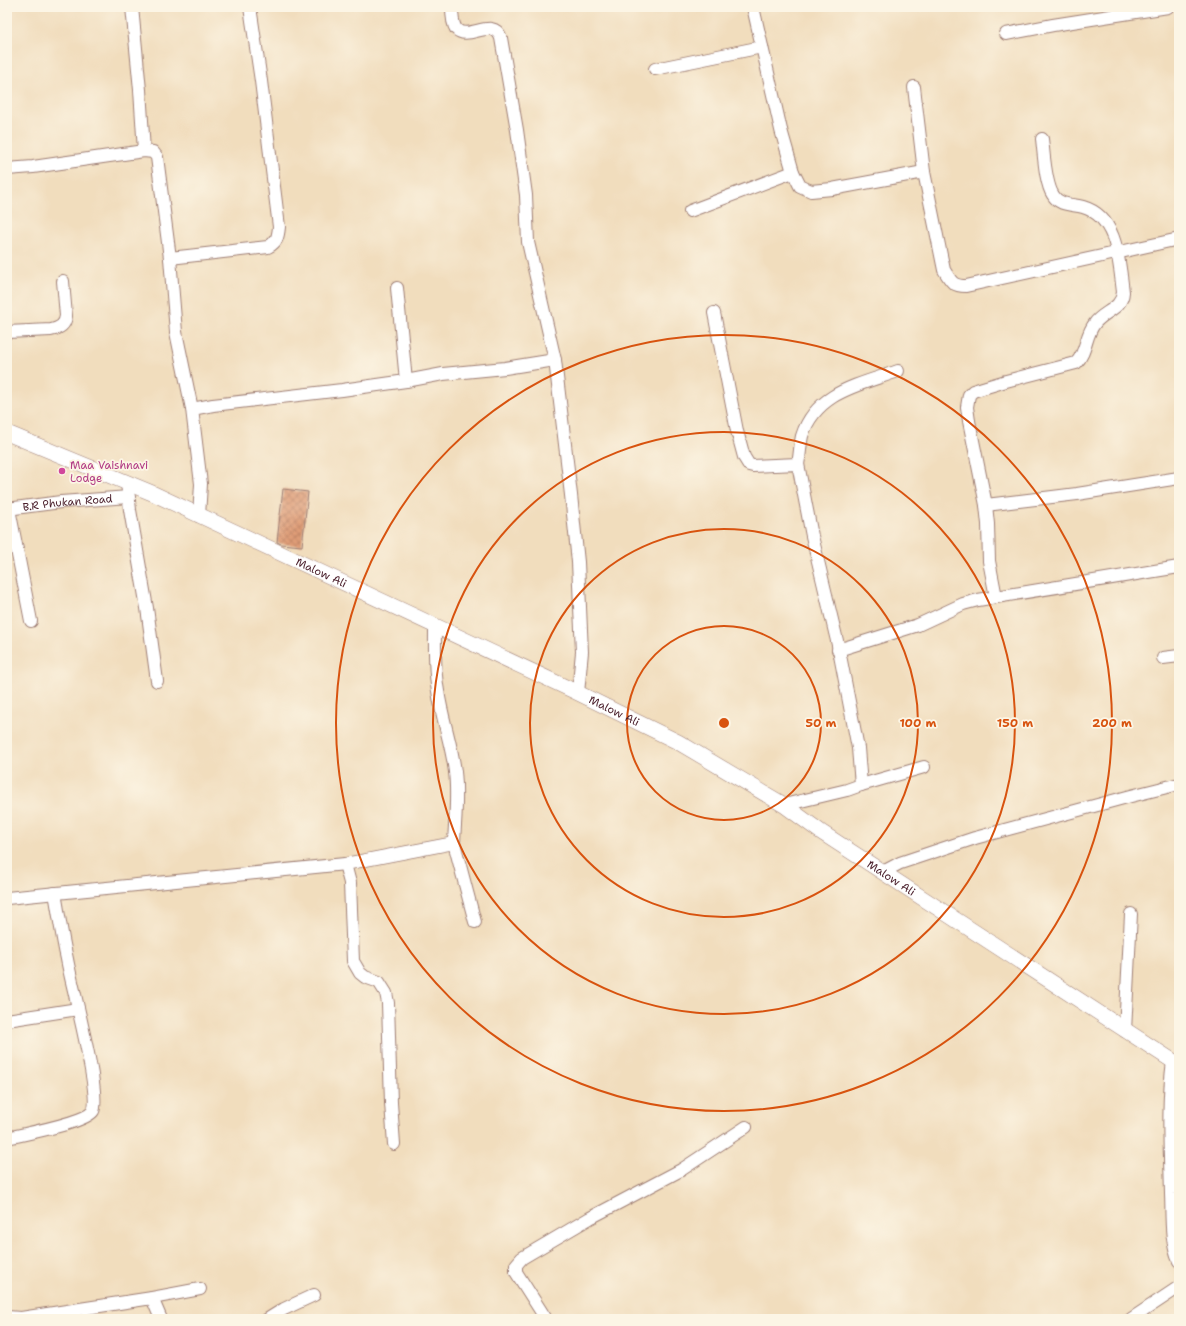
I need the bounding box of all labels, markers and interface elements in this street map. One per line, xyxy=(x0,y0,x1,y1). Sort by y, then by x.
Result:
place label: Maa Vaishnavi Lodge xyxy=(70,458,148,486)
marker: Maa Vaishnavi Lodge xyxy=(57,466,67,476)
street label: B.R Phukan Road xyxy=(22,491,113,514)
street label: Malow Ali xyxy=(293,554,349,591)
street label: Malow Ali xyxy=(586,692,642,730)
text: 50 m xyxy=(806,715,837,731)
text: 100 m xyxy=(900,715,937,731)
text: 150 m xyxy=(997,715,1033,731)
text: 200 m xyxy=(1092,715,1132,731)
centre of rings xyxy=(717,716,731,730)
street label: Malow Ali xyxy=(864,857,918,899)

